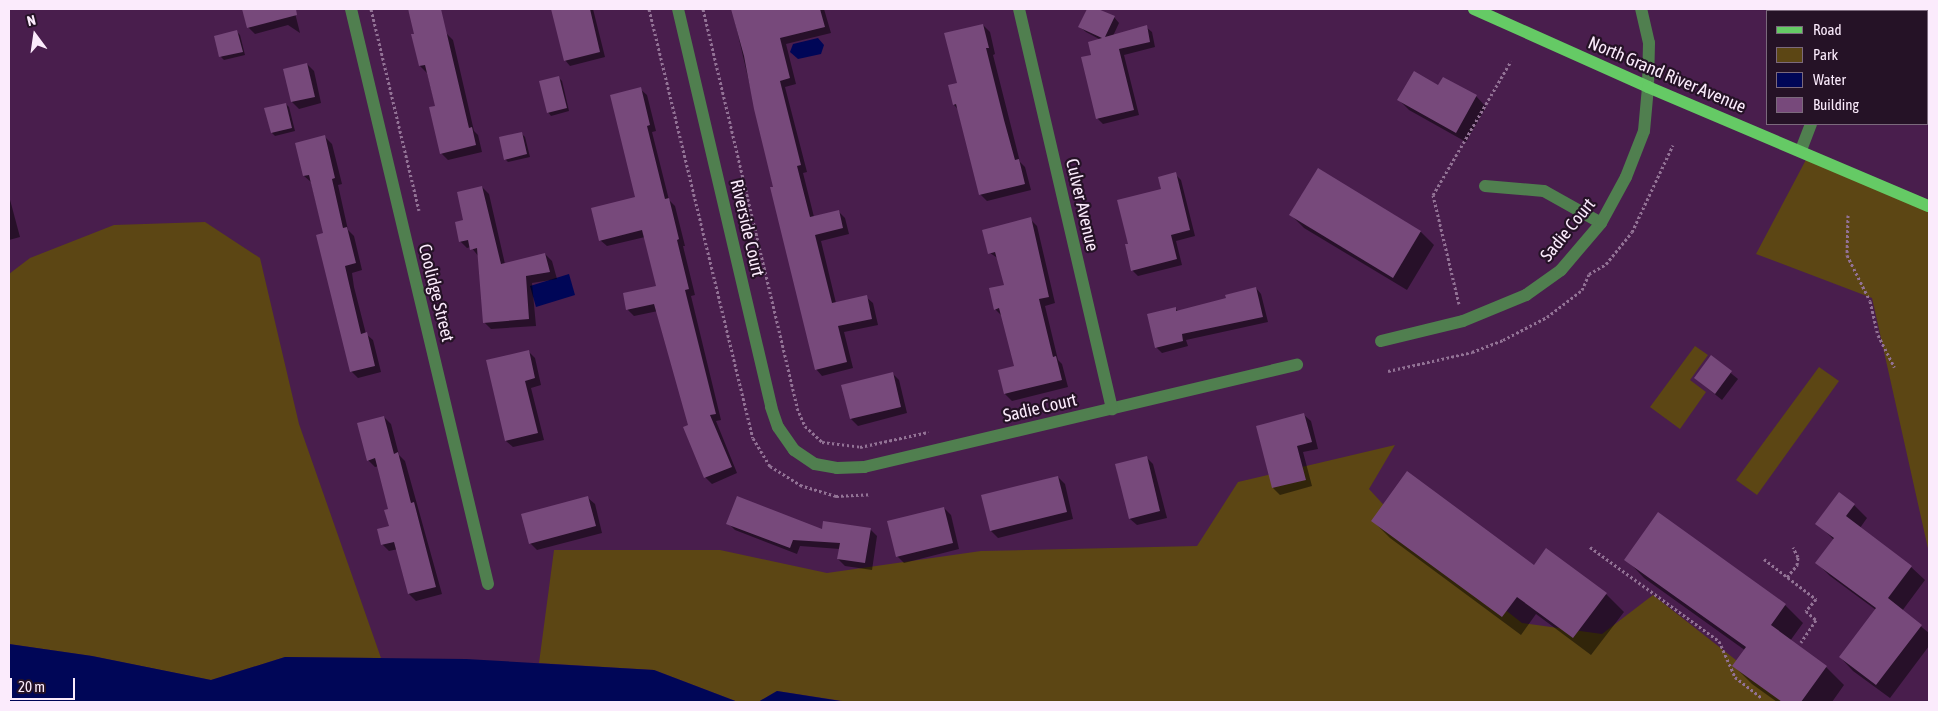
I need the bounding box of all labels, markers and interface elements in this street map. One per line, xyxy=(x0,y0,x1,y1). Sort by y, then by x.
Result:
north arrow xyxy=(10,10,60,60)
legend xyxy=(1766,10,1928,125)
text: N xyxy=(25,12,37,29)
text: Road xyxy=(1813,21,1842,38)
street label: North Grand River Avenue xyxy=(1585,32,1749,118)
text: Park xyxy=(1813,46,1838,63)
text: Water xyxy=(1813,71,1846,88)
text: Building xyxy=(1813,96,1859,113)
street label: Culver Avenue xyxy=(1061,157,1103,253)
street label: Riverside Court xyxy=(725,177,769,279)
street label: Sadie Court xyxy=(1536,194,1600,266)
street label: Coolidge Street xyxy=(413,242,459,344)
street label: Sadie Court xyxy=(1001,389,1079,427)
scale bar xyxy=(12,668,78,700)
text: 20 m xyxy=(18,678,45,695)

